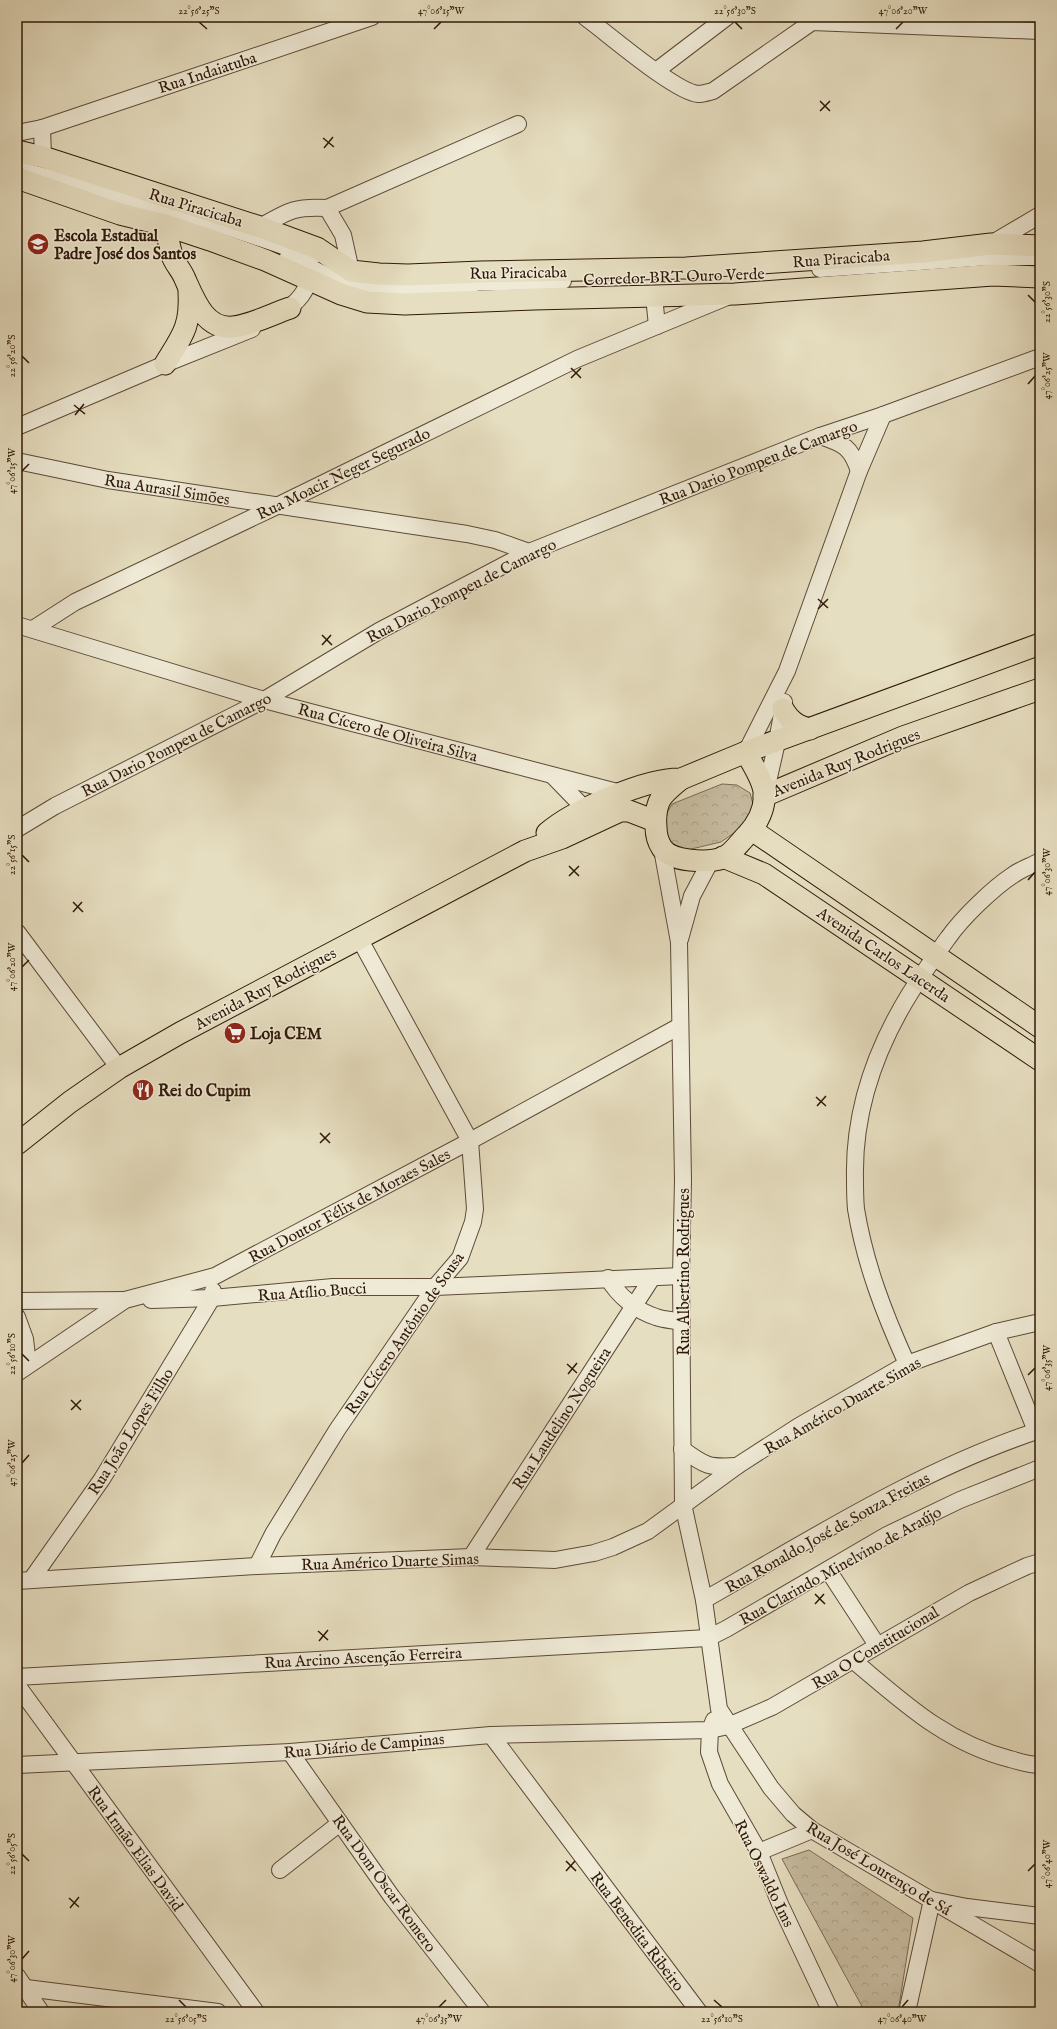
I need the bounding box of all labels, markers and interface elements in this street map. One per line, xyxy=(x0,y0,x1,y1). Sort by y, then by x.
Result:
text: 22°56'25"S xyxy=(178,5,220,18)
text: 47°06'15"W xyxy=(418,5,465,18)
text: 22°56'30"S xyxy=(714,5,756,18)
text: 47°06'20"W xyxy=(879,5,928,18)
street label: Rua Indaiatuba xyxy=(156,49,259,99)
street label: Rua Piracicaba xyxy=(146,185,245,233)
place label: Escola Estadual Padre José dos Santos xyxy=(54,227,196,265)
school or university icon: Escola Estadual Padre José dos Santos xyxy=(25,231,51,257)
street label: Rua Piracicaba xyxy=(792,247,891,273)
street label: Rua Piracicaba xyxy=(469,263,567,285)
street label: Corredor BRT Ouro Verde xyxy=(583,265,765,291)
text: 22°56'30"S xyxy=(1041,281,1054,323)
text: 22°56'20"S xyxy=(6,335,19,377)
text: 47°06'25"W xyxy=(1041,352,1054,400)
street label: Rua Dario Pompeu de Camargo xyxy=(657,417,861,511)
street label: Rua Moacir Neger Segurado xyxy=(254,424,434,526)
text: 47°06'15"W xyxy=(6,447,19,494)
street label: Rua Aurasil Simões xyxy=(102,471,231,511)
street label: Rua Dario Pompeu de Camargo xyxy=(364,535,561,648)
street label: Rua Dario Pompeu de Camargo xyxy=(79,689,276,802)
street label: Rua Cícero de Oliveira Silva xyxy=(295,700,480,768)
street label: Avenida Ruy Rodrigues xyxy=(769,725,924,803)
text: 22°56'15"S xyxy=(6,835,19,875)
text: 47°06'30"W xyxy=(1041,848,1054,896)
street label: Avenida Carlos Lacerda xyxy=(812,903,953,1008)
text: 47°06'20"W xyxy=(6,942,19,991)
street label: Avenida Ruy Rodrigues xyxy=(191,944,341,1036)
supermarket icon: Loja CEM xyxy=(222,1020,248,1046)
place label: Loja CEM xyxy=(250,1025,322,1045)
restaurant icon: Rei do Cupim xyxy=(130,1077,156,1103)
place label: Rei do Cupim xyxy=(158,1082,251,1102)
street label: Rua Doutor Félix de Moraes Sales xyxy=(246,1145,455,1269)
street label: Rua Albertino Rodrigues xyxy=(675,1188,695,1356)
street label: Rua Cícero Antônio de Sousa xyxy=(342,1249,469,1419)
street label: Rua Atílio Bucci xyxy=(257,1279,367,1307)
text: 22°56'10"S xyxy=(6,1333,19,1375)
street label: Rua Laudelino Nogueira xyxy=(509,1344,616,1494)
text: 47°06'35"W xyxy=(1041,1344,1054,1391)
street label: Rua Américo Duarte Simas xyxy=(761,1353,925,1460)
street label: Rua João Lopes Filho xyxy=(85,1365,179,1499)
text: 47°06'25"W xyxy=(6,1439,19,1487)
street label: Rua Ronaldo José de Souza Freitas xyxy=(722,1469,934,1598)
street label: Rua Clarindo Minelvino de Araújo xyxy=(736,1503,946,1631)
street label: Rua Américo Duarte Simas xyxy=(301,1550,480,1576)
street label: Rua O Constitucional xyxy=(809,1603,944,1695)
street label: Rua Arcino Ascenção Ferreira xyxy=(264,1644,463,1674)
street label: Rua Diário de Campinas xyxy=(283,1730,446,1764)
street label: Rua Irmão Elias David xyxy=(82,1783,187,1916)
street label: Rua Dom Oscar Romero xyxy=(327,1812,440,1957)
street label: Rua Oswaldo Ims xyxy=(729,1817,798,1931)
street label: Rua José Lourenço de Sá xyxy=(802,1818,954,1921)
text: 22°56'05"S xyxy=(6,1833,19,1875)
text: 47°06'40"W xyxy=(1041,1839,1054,1888)
street label: Rua Benedita Ribeiro xyxy=(585,1869,688,1996)
text: 47°06'30"W xyxy=(6,1935,19,1983)
text: 22°56'05"S xyxy=(165,2013,207,2026)
text: 47°06'35"W xyxy=(416,2013,463,2026)
text: 22°56'10"S xyxy=(701,2013,743,2026)
text: 47°06'40"W xyxy=(878,2013,927,2026)

